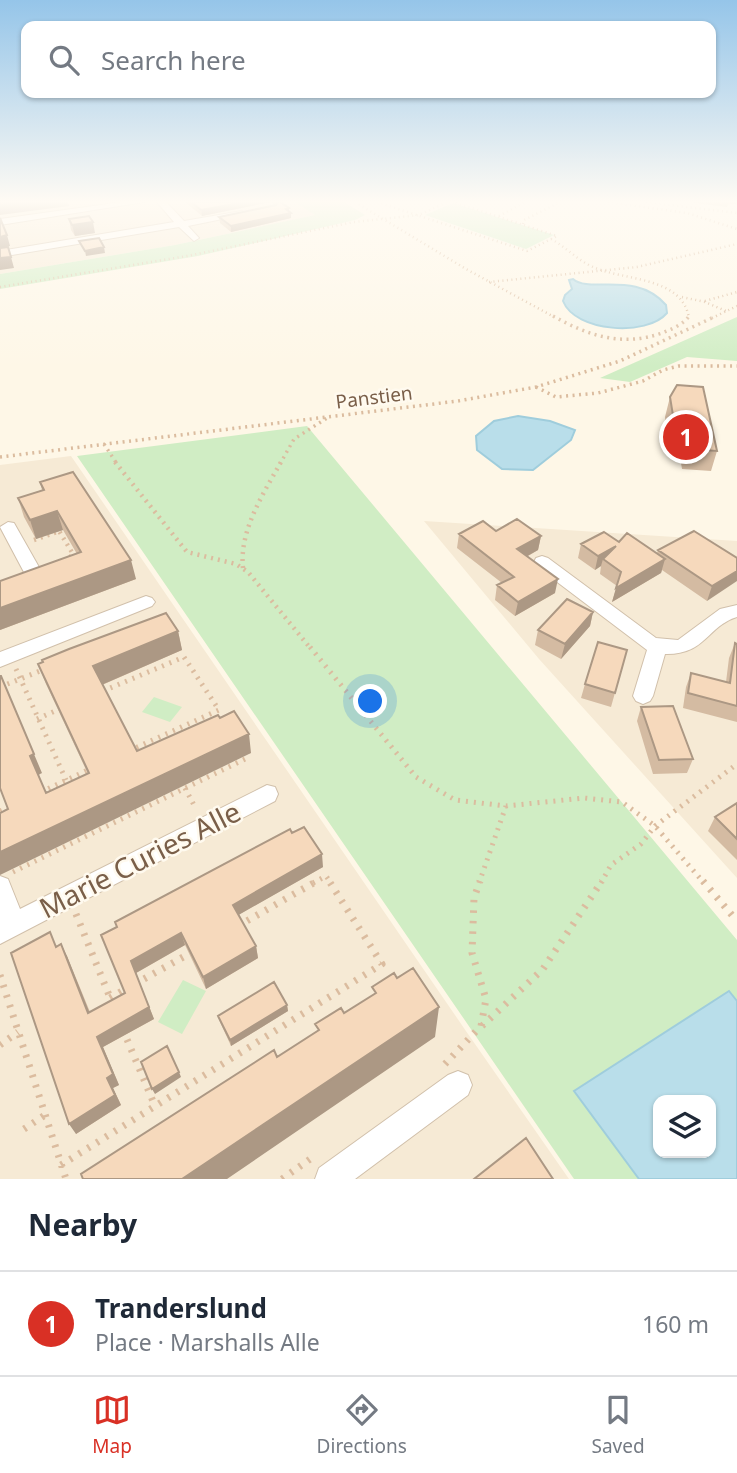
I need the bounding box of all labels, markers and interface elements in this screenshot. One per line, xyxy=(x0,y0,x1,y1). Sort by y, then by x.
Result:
search box xyxy=(21,21,716,98)
icon: search xyxy=(45,41,83,79)
text: Search here xyxy=(101,42,246,78)
street label: Panstien xyxy=(334,379,414,415)
pin: 1 xyxy=(663,411,709,463)
your location xyxy=(353,684,387,718)
street label: Marie Curies Alle xyxy=(32,792,247,926)
map controls xyxy=(653,1095,716,1158)
button: layers xyxy=(653,1095,716,1158)
text: Nearby xyxy=(28,1204,137,1245)
text: Tranderslund xyxy=(95,1290,267,1326)
text: 1 xyxy=(44,1308,58,1340)
text: 160 m xyxy=(642,1308,709,1340)
text: Place · Marshalls Alle xyxy=(95,1326,320,1358)
tab: Map xyxy=(92,1391,132,1459)
tab: Directions xyxy=(317,1391,407,1459)
tab: Saved xyxy=(591,1391,645,1459)

